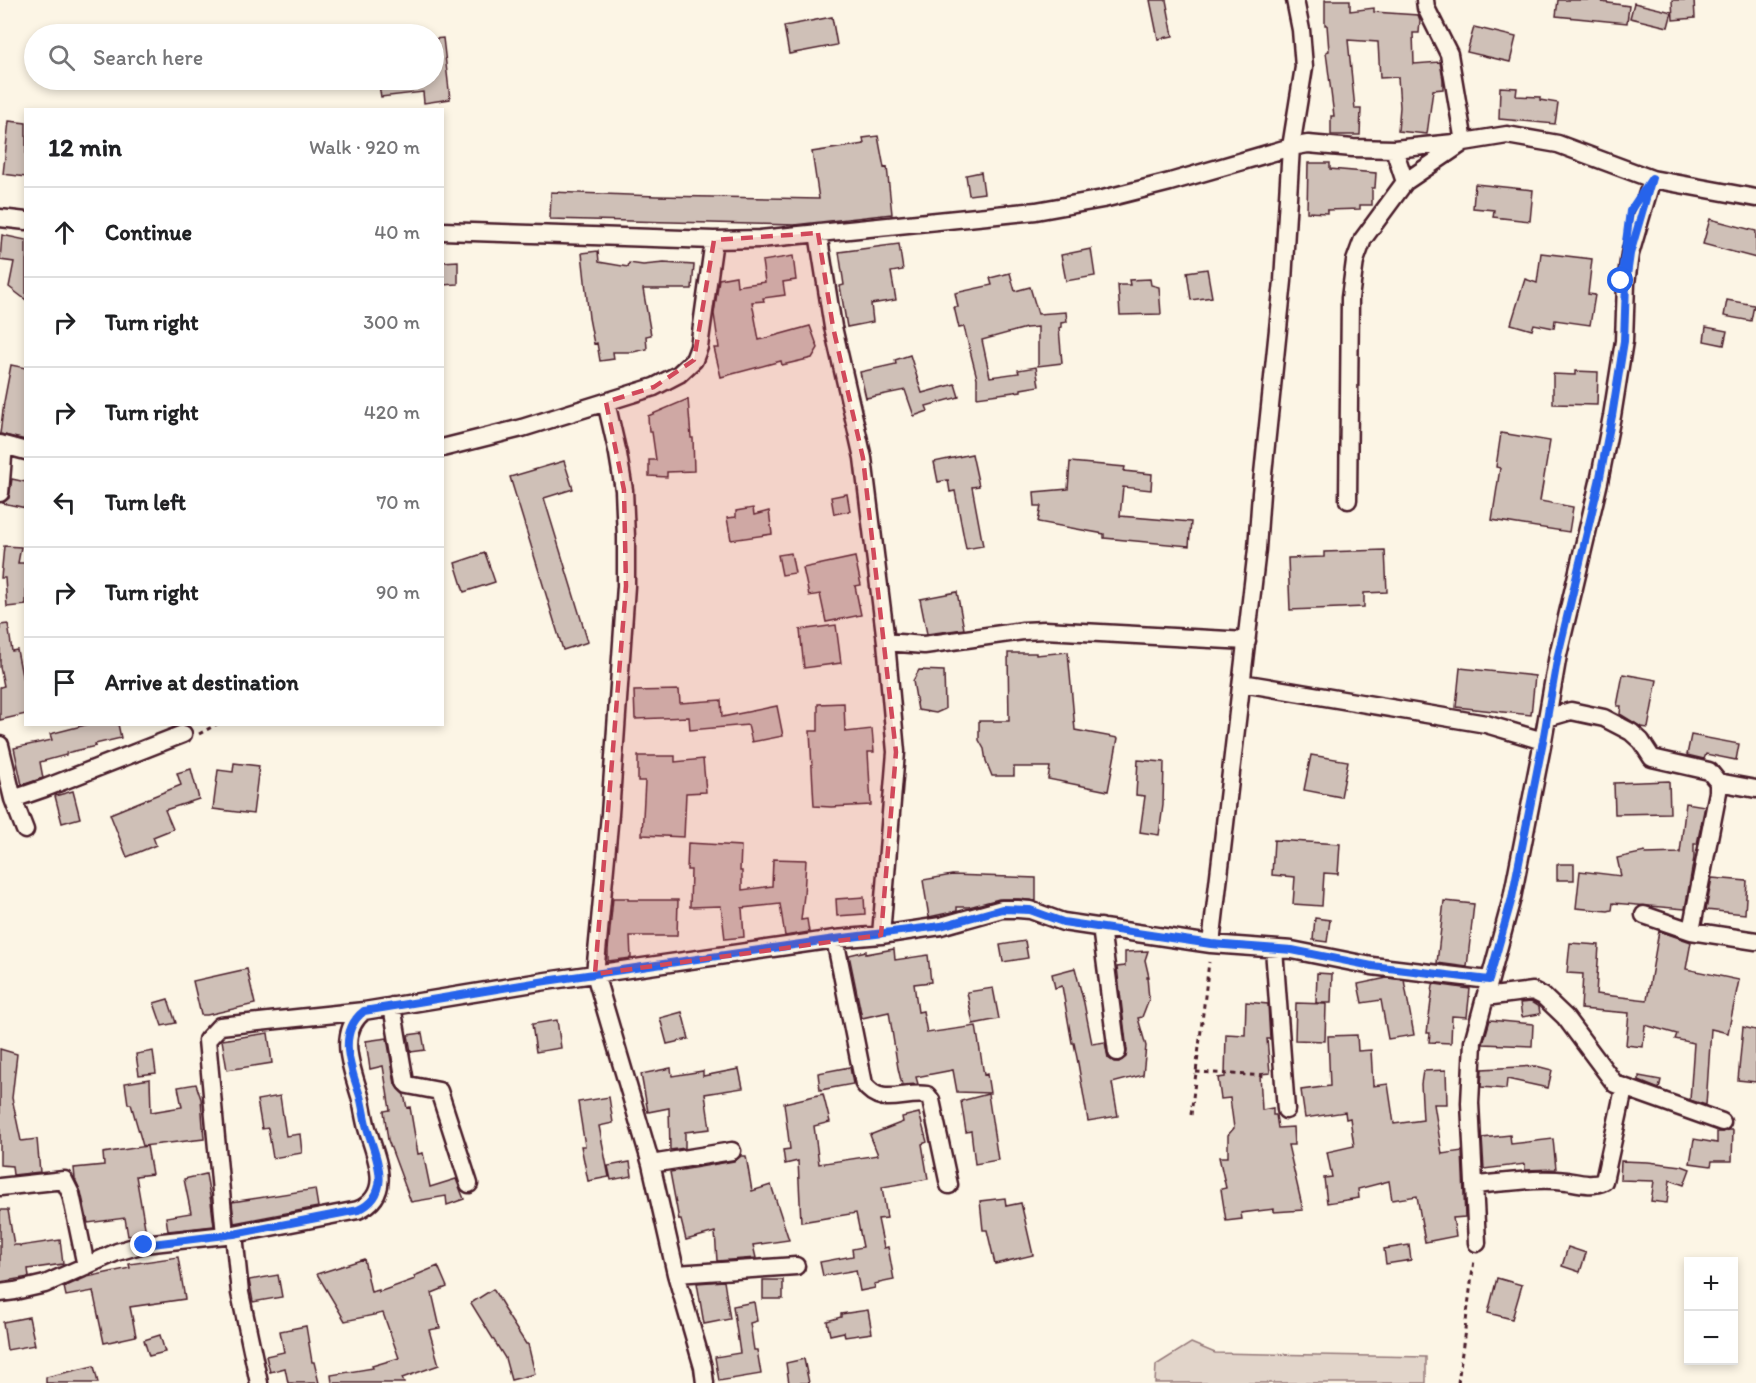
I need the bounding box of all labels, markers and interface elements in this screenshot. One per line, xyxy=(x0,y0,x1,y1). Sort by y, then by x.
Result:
search box xyxy=(24,24,444,90)
icon: search xyxy=(45,41,78,74)
text: Search here xyxy=(93,44,203,71)
text: 12 min xyxy=(48,131,122,163)
text: Walk · 920 m xyxy=(309,135,420,159)
icon: ahead xyxy=(48,216,81,249)
text: Continue xyxy=(105,219,192,246)
text: 40 m xyxy=(374,220,420,244)
route start xyxy=(1607,267,1633,293)
icon: right xyxy=(48,306,81,339)
text: Turn right xyxy=(105,309,199,336)
text: 300 m xyxy=(363,310,420,334)
icon: right xyxy=(48,396,81,429)
text: Turn right xyxy=(105,399,199,426)
text: 420 m xyxy=(364,400,420,424)
icon: left xyxy=(48,486,81,519)
text: Turn left xyxy=(105,489,186,516)
text: 70 m xyxy=(376,490,420,514)
icon: right xyxy=(48,576,81,609)
text: Turn right xyxy=(105,579,199,606)
text: 90 m xyxy=(376,580,420,604)
icon: arrive xyxy=(48,666,81,699)
text: Arrive at destination xyxy=(105,669,299,696)
route end xyxy=(130,1231,156,1257)
map controls xyxy=(1684,1257,1738,1365)
button: + xyxy=(1684,1257,1738,1311)
button: − xyxy=(1684,1311,1738,1365)

